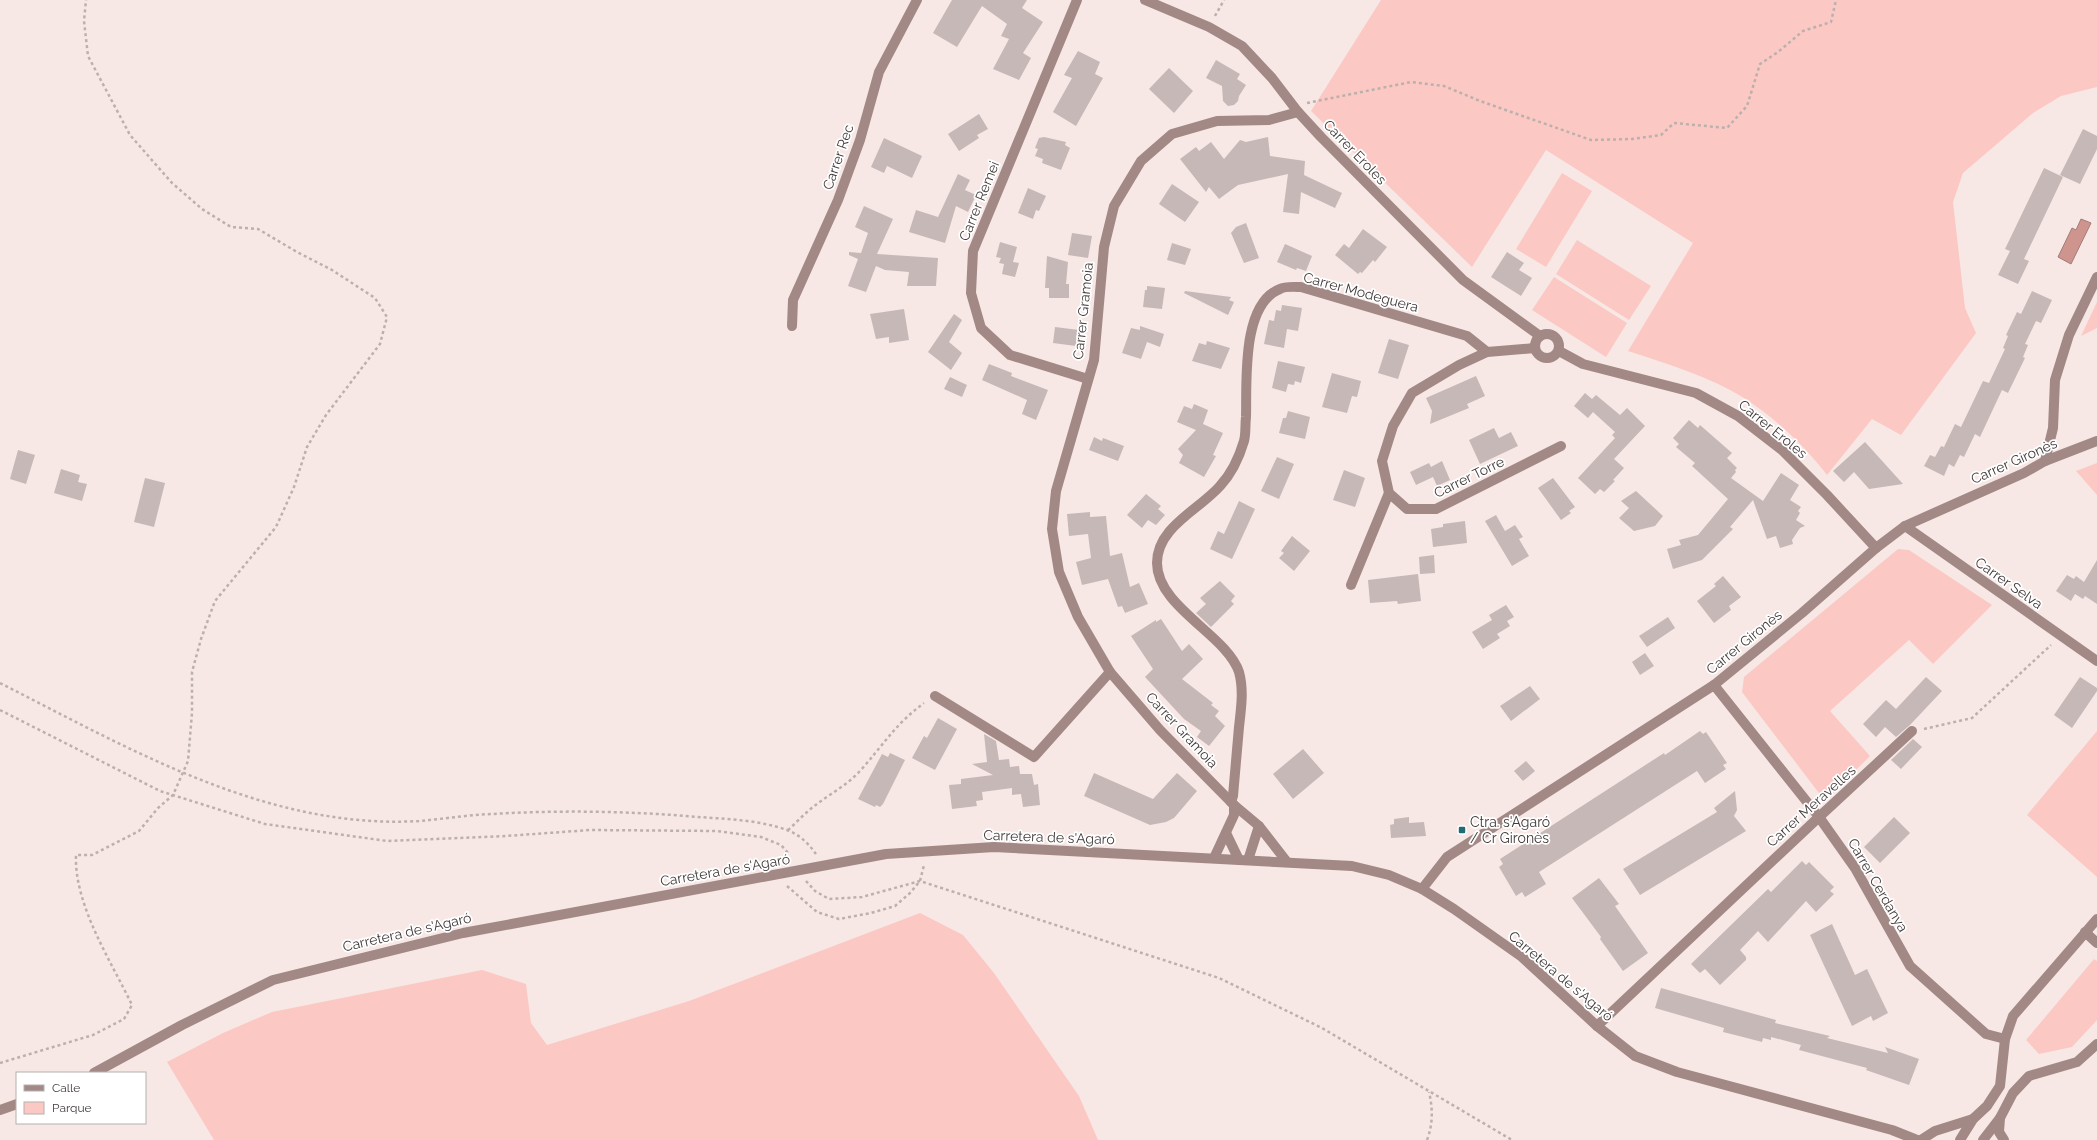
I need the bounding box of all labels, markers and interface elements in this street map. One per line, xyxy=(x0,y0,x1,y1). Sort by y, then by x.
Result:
street label: Carrer Eroles xyxy=(1320,116,1390,188)
street label: Carrer Rec xyxy=(819,122,857,192)
street label: Carrer Remei xyxy=(956,159,1002,243)
street label: Carrer Gramoia xyxy=(1070,262,1096,360)
street label: Carrer Modeguera xyxy=(1302,269,1420,315)
street label: Carrer Eroles xyxy=(1736,397,1811,462)
street label: Carrer Gironès xyxy=(1969,435,2060,487)
street label: Carrer Torre xyxy=(1431,453,1507,501)
street label: Carrer Selva xyxy=(1972,554,2046,612)
street label: Carrer Gironès xyxy=(1703,607,1785,677)
street label: Carrer Gramoia xyxy=(1143,689,1221,771)
street label: Carrer Meravelles xyxy=(1763,762,1859,850)
place label: Ctra. s'Agaró / Cr Gironès xyxy=(1470,814,1550,846)
marker: Ctra. s'Agaró / Cr Gironès xyxy=(1457,825,1467,835)
street label: Carretera de s'Agaró xyxy=(983,827,1115,847)
street label: Carrer Cerdanya xyxy=(1845,835,1911,935)
street label: Carretera de s'Agaró xyxy=(659,851,791,889)
street label: Carretera de s'Agaró xyxy=(341,909,473,955)
street label: Carretera de s'Agaró xyxy=(1505,928,1617,1024)
legend xyxy=(16,1072,146,1124)
text: Calle xyxy=(52,1081,80,1095)
text: Parque xyxy=(52,1101,92,1115)

